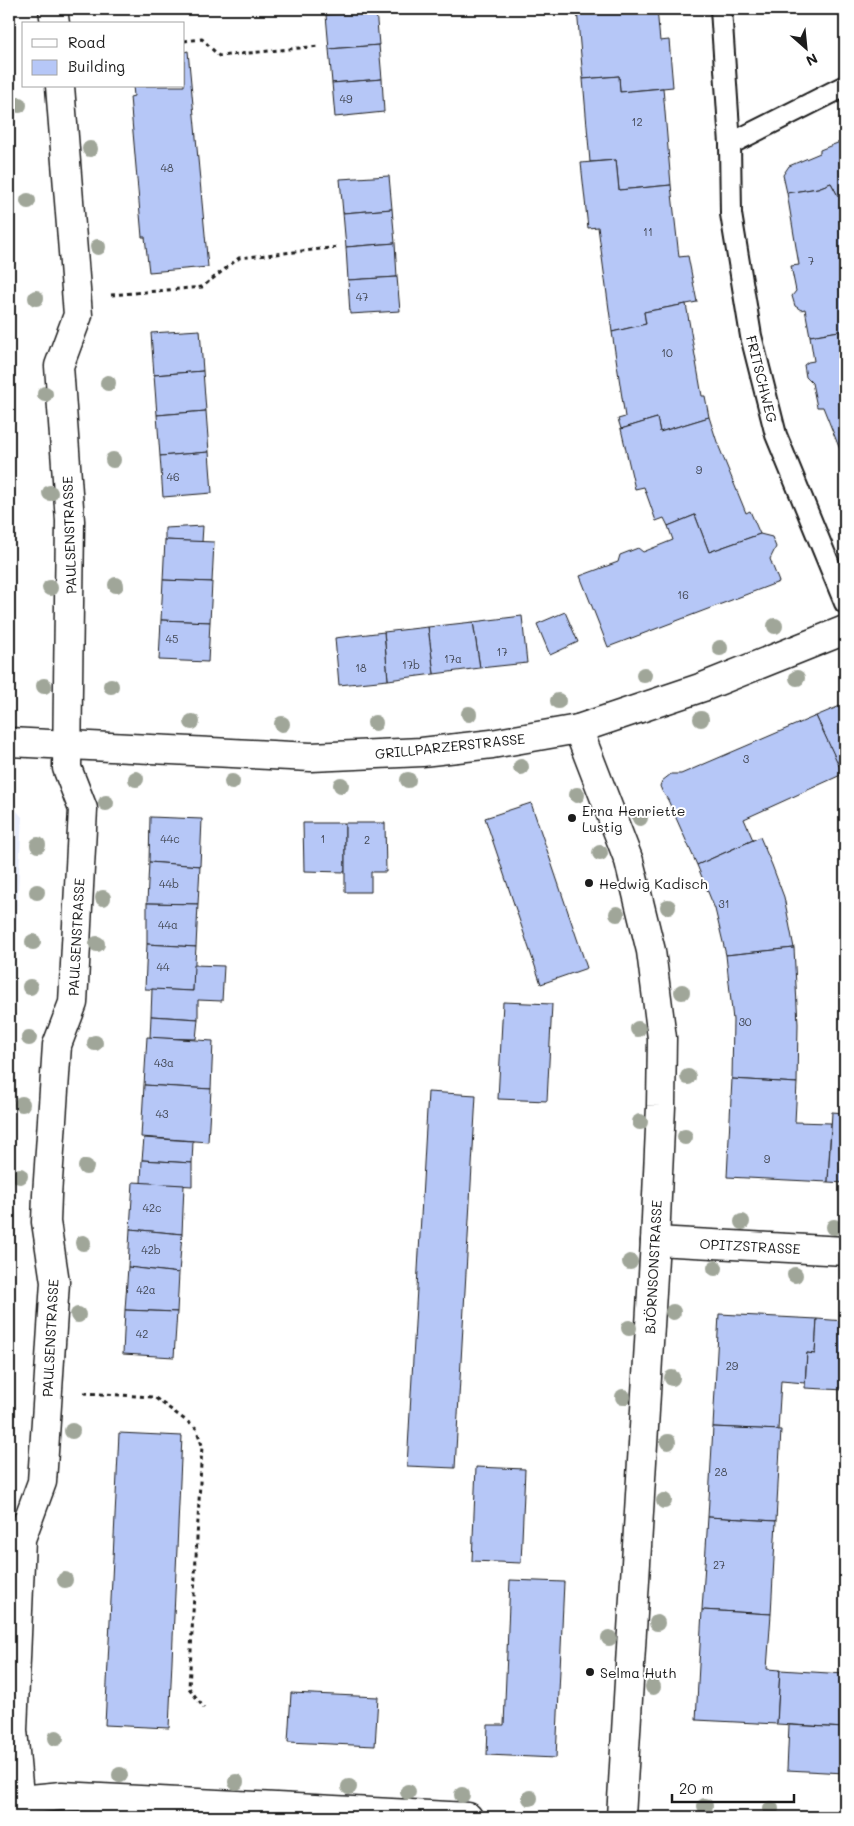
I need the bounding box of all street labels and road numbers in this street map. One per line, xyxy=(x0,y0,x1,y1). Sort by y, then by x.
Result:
street label: FRITSCHWEG xyxy=(742,333,782,425)
street label: PAULSENSTRASSE xyxy=(57,476,81,594)
street label: GRILLPARZERSTRASSE xyxy=(374,729,526,763)
street label: PAULSENSTRASSE xyxy=(63,877,89,997)
street label: BJÖRNSONSTRASSE xyxy=(640,1199,666,1335)
street label: OPITZSTRASSE xyxy=(699,1234,801,1258)
street label: PAULSENSTRASSE xyxy=(37,1278,63,1398)

